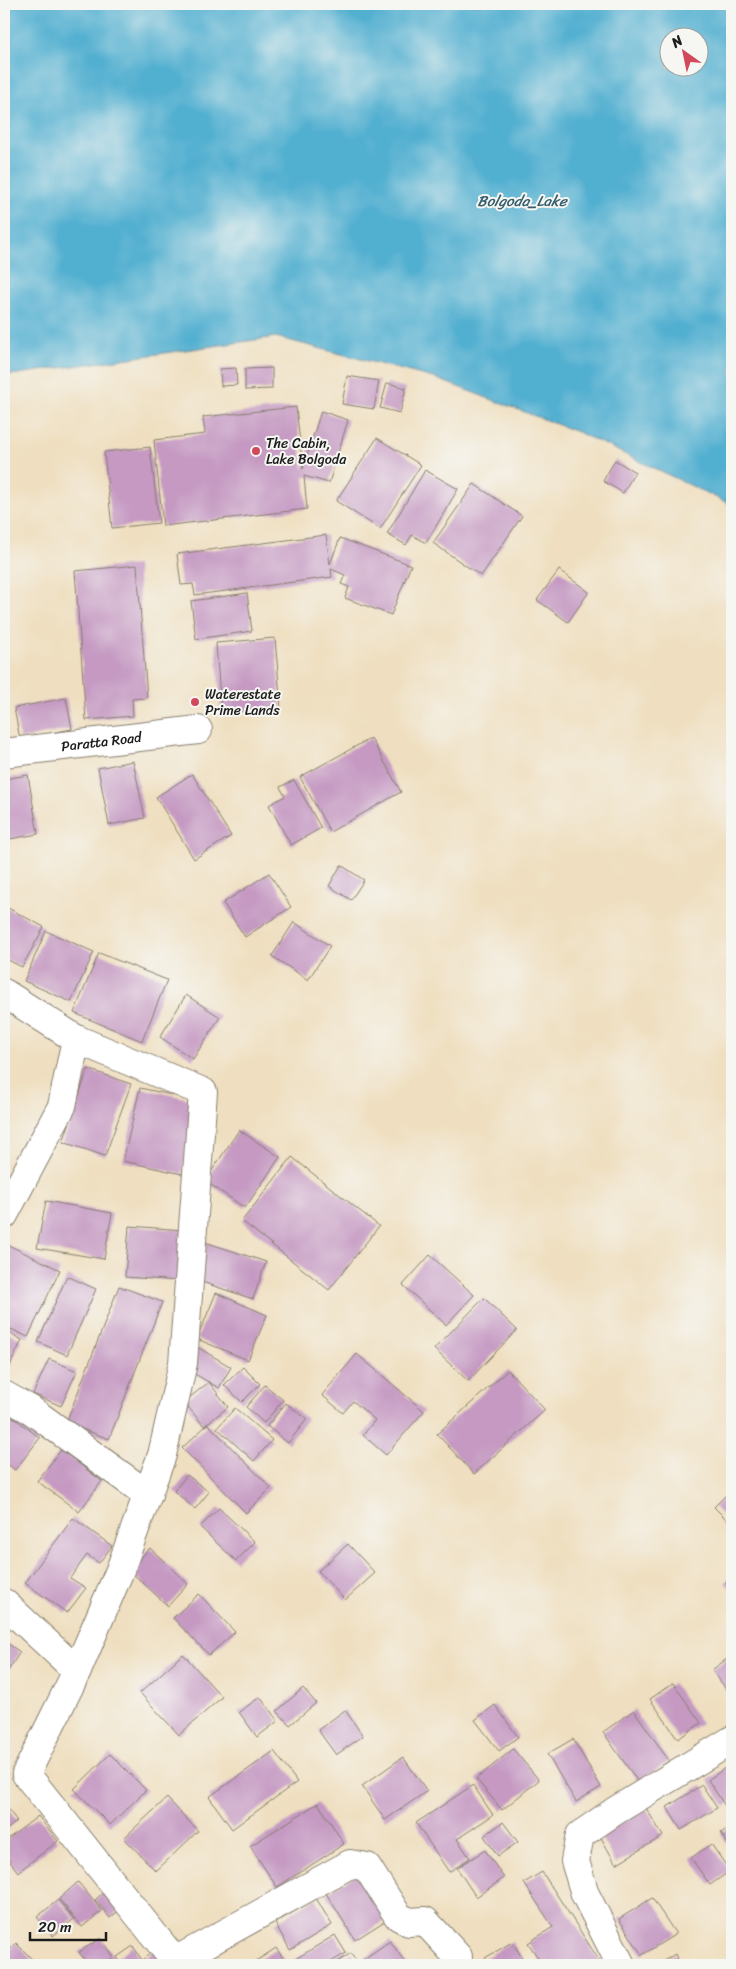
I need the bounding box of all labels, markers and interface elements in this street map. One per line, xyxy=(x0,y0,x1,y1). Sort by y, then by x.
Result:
north arrow xyxy=(658,28,708,78)
text: N xyxy=(665,28,688,55)
water label: Bolgoda_Lake xyxy=(477,188,568,214)
place label: The Cabin, Lake Bolgoda xyxy=(266,431,347,472)
marker: The Cabin, Lake Bolgoda xyxy=(250,445,262,457)
place label: Waterestate Prime Lands xyxy=(205,682,281,723)
marker: Waterestate Prime Lands xyxy=(189,696,201,708)
street label: Paratta Road xyxy=(60,724,144,759)
scale bar xyxy=(30,1909,106,1941)
text: 20 m xyxy=(38,1914,72,1940)

